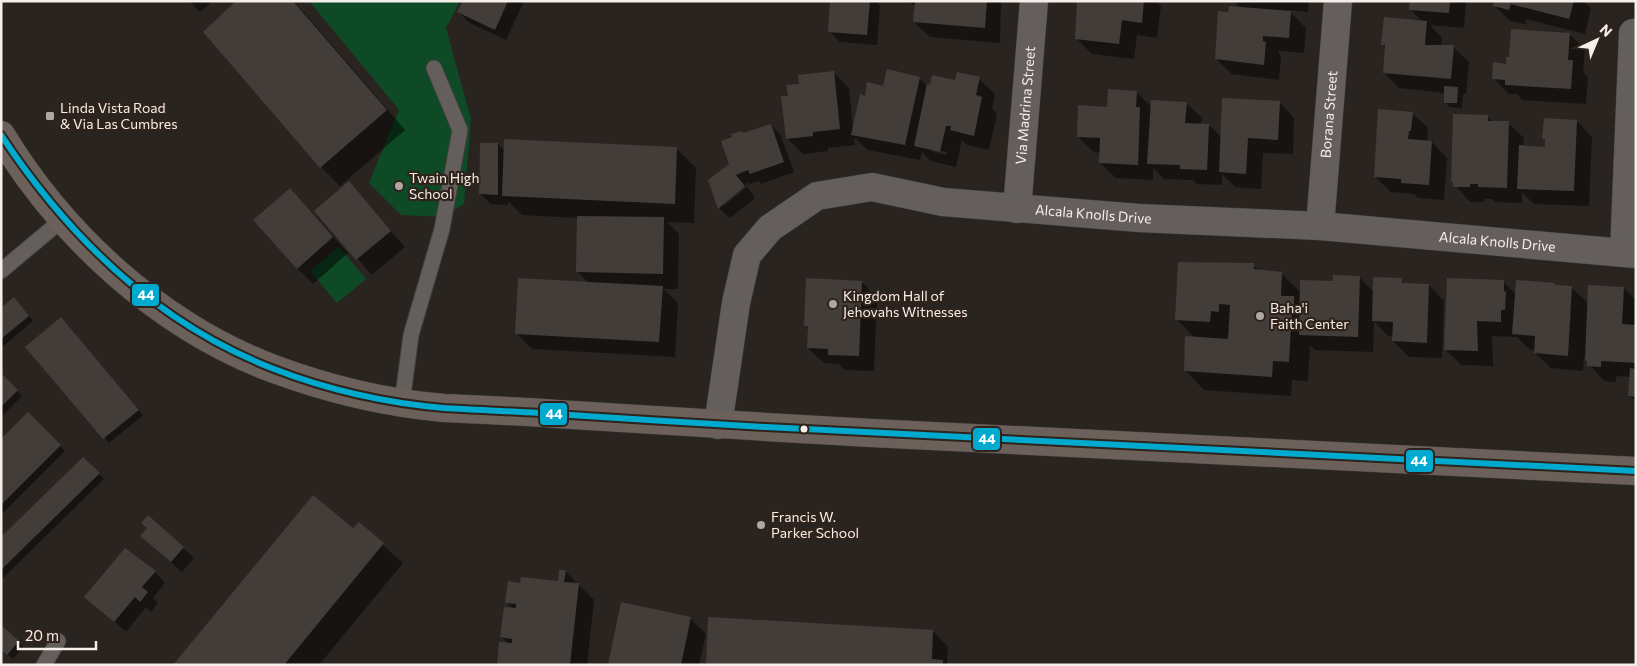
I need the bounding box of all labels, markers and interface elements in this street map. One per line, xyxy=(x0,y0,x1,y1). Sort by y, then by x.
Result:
north arrow xyxy=(1572,15,1622,65)
text: N xyxy=(1597,21,1616,40)
street label: Via Madrina Street xyxy=(1012,45,1038,165)
street label: Borana Street xyxy=(1316,70,1340,159)
place label: Linda Vista Road & Via Las Cumbres xyxy=(60,99,178,132)
marker: Linda Vista Road & Via Las Cumbres xyxy=(44,110,56,122)
place label: Twain High School xyxy=(409,169,479,202)
marker: Twain High School xyxy=(393,180,405,192)
street label: Alcala Knolls Drive xyxy=(1034,201,1152,227)
street label: Alcala Knolls Drive xyxy=(1438,228,1556,255)
line badge: 44 xyxy=(131,283,160,307)
text: 44 xyxy=(137,286,155,303)
place label: Kingdom Hall of Jehovahs Witnesses xyxy=(843,287,968,320)
marker: Kingdom Hall of Jehovahs Witnesses xyxy=(827,298,839,310)
place label: Baha'i Faith Center xyxy=(1270,299,1349,332)
marker: Baha'i Faith Center xyxy=(1254,310,1266,322)
line badge: 44 xyxy=(539,402,568,426)
text: 44 xyxy=(545,405,563,422)
unlabelled marker xyxy=(799,424,809,434)
line badge: 44 xyxy=(972,427,1001,451)
text: 44 xyxy=(978,430,996,447)
line badge: 44 xyxy=(1405,449,1434,473)
text: 44 xyxy=(1410,452,1428,469)
place label: Francis W. Parker School xyxy=(771,508,859,541)
marker: Francis W. Parker School xyxy=(755,519,767,531)
scale bar xyxy=(18,618,95,650)
text: 20 m xyxy=(25,626,59,644)

